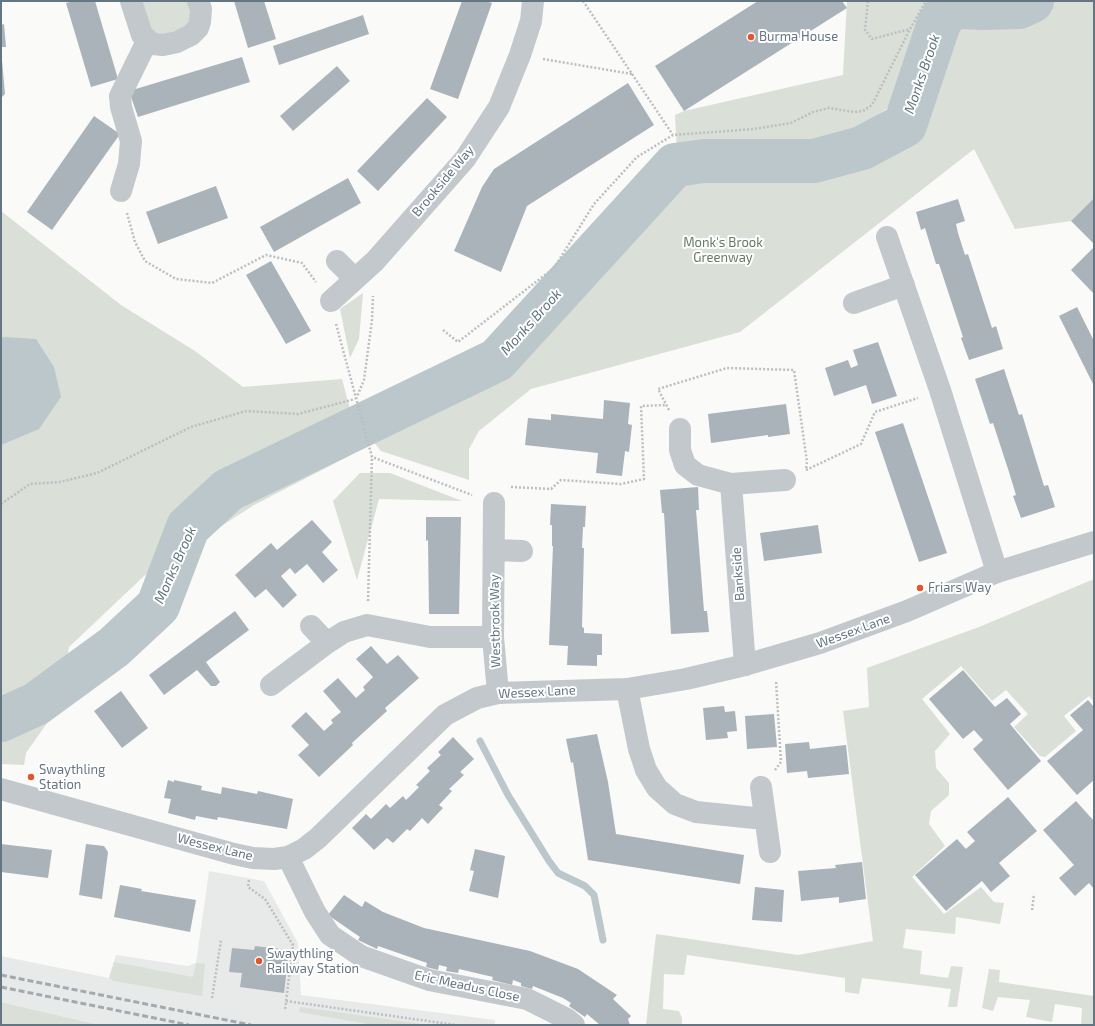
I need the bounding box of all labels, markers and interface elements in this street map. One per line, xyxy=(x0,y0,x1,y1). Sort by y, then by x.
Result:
place label: Burma House xyxy=(759,29,838,45)
marker: Burma House xyxy=(746,32,756,42)
water label: Monks Brook xyxy=(901,32,943,116)
street label: Brookside Way xyxy=(409,142,477,220)
park label: Monk's Brook Greenway xyxy=(683,235,763,266)
water label: Monks Brook xyxy=(497,286,565,358)
water label: Monks Brook xyxy=(150,524,200,606)
street label: Bankside xyxy=(728,547,748,601)
street label: Westbrook Way xyxy=(486,574,504,668)
place label: Friars Way xyxy=(928,580,991,596)
marker: Friars Way xyxy=(915,583,925,593)
street label: Wessex Lane xyxy=(814,610,892,652)
street label: Wessex Lane xyxy=(498,682,576,702)
place label: Swaythling Station xyxy=(39,762,105,793)
marker: Swaythling Station xyxy=(26,772,36,782)
street label: Wessex Lane xyxy=(176,830,254,864)
place label: Swaythling Railway Station xyxy=(267,946,359,977)
marker: Swaythling Railway Station xyxy=(254,956,264,966)
street label: Eric Meadus Close xyxy=(413,967,521,1005)

